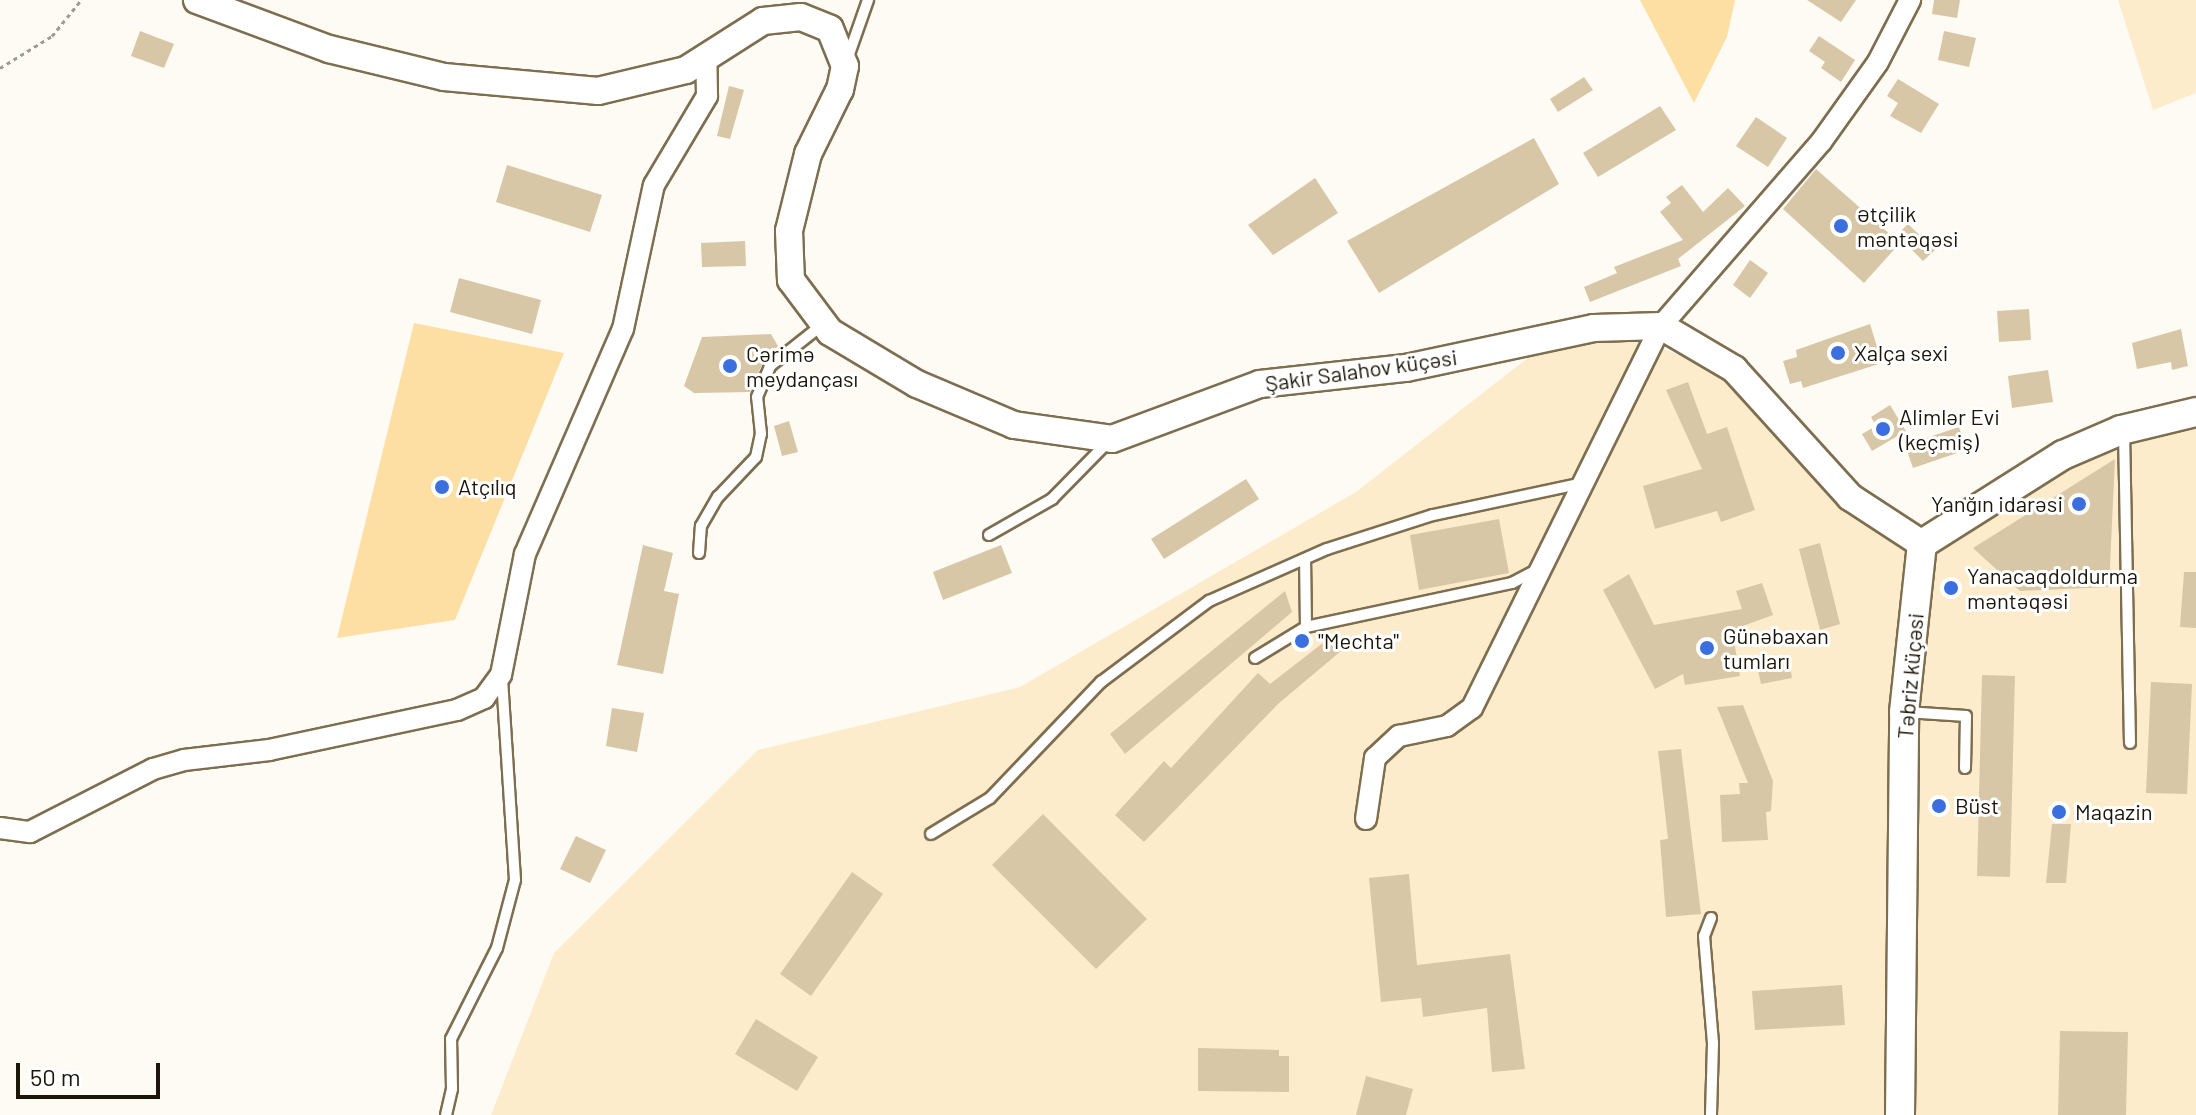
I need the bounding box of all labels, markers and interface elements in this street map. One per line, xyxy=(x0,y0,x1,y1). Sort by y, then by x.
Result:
place label: Ətçilik məntəqəsi xyxy=(1857,200,1959,252)
marker: Ətçilik məntəqəsi xyxy=(1832,217,1850,235)
place label: Cərimə meydançası xyxy=(746,340,858,392)
place label: Xalça sexi xyxy=(1854,340,1948,366)
street label: Şakir Salahov küçəsi xyxy=(1263,343,1459,397)
marker: Xalça sexi xyxy=(1829,344,1847,362)
marker: Cərimə meydançası xyxy=(721,357,739,375)
place label: Alimlər Evi (keçmiş) xyxy=(1899,403,2000,454)
marker: Alimlər Evi (keçmiş) xyxy=(1874,420,1892,438)
place label: Atçılıq xyxy=(458,474,517,500)
marker: Atçılıq xyxy=(433,478,451,496)
place label: Yanğın idarəsi xyxy=(1931,491,2063,517)
marker: Yanğın idarəsi xyxy=(2070,495,2088,513)
place label: Yanacaqdoldurma məntəqəsi xyxy=(1967,562,2138,614)
marker: Yanacaqdoldurma məntəqəsi xyxy=(1942,579,1960,597)
street label: Təbriz küçəsi xyxy=(1891,612,1929,740)
place label: Günəbaxan tumları xyxy=(1723,622,1829,674)
place label: "Mechta" xyxy=(1318,628,1399,654)
marker: "Mechta" xyxy=(1293,632,1311,650)
marker: Günəbaxan tumları xyxy=(1698,639,1716,657)
place label: Büst xyxy=(1955,793,1999,819)
marker: Büst xyxy=(1930,797,1948,815)
place label: Maqazin xyxy=(2075,799,2153,825)
marker: Maqazin xyxy=(2050,803,2068,821)
scale bar xyxy=(20,1047,164,1097)
text: 50 m xyxy=(30,1062,81,1091)

